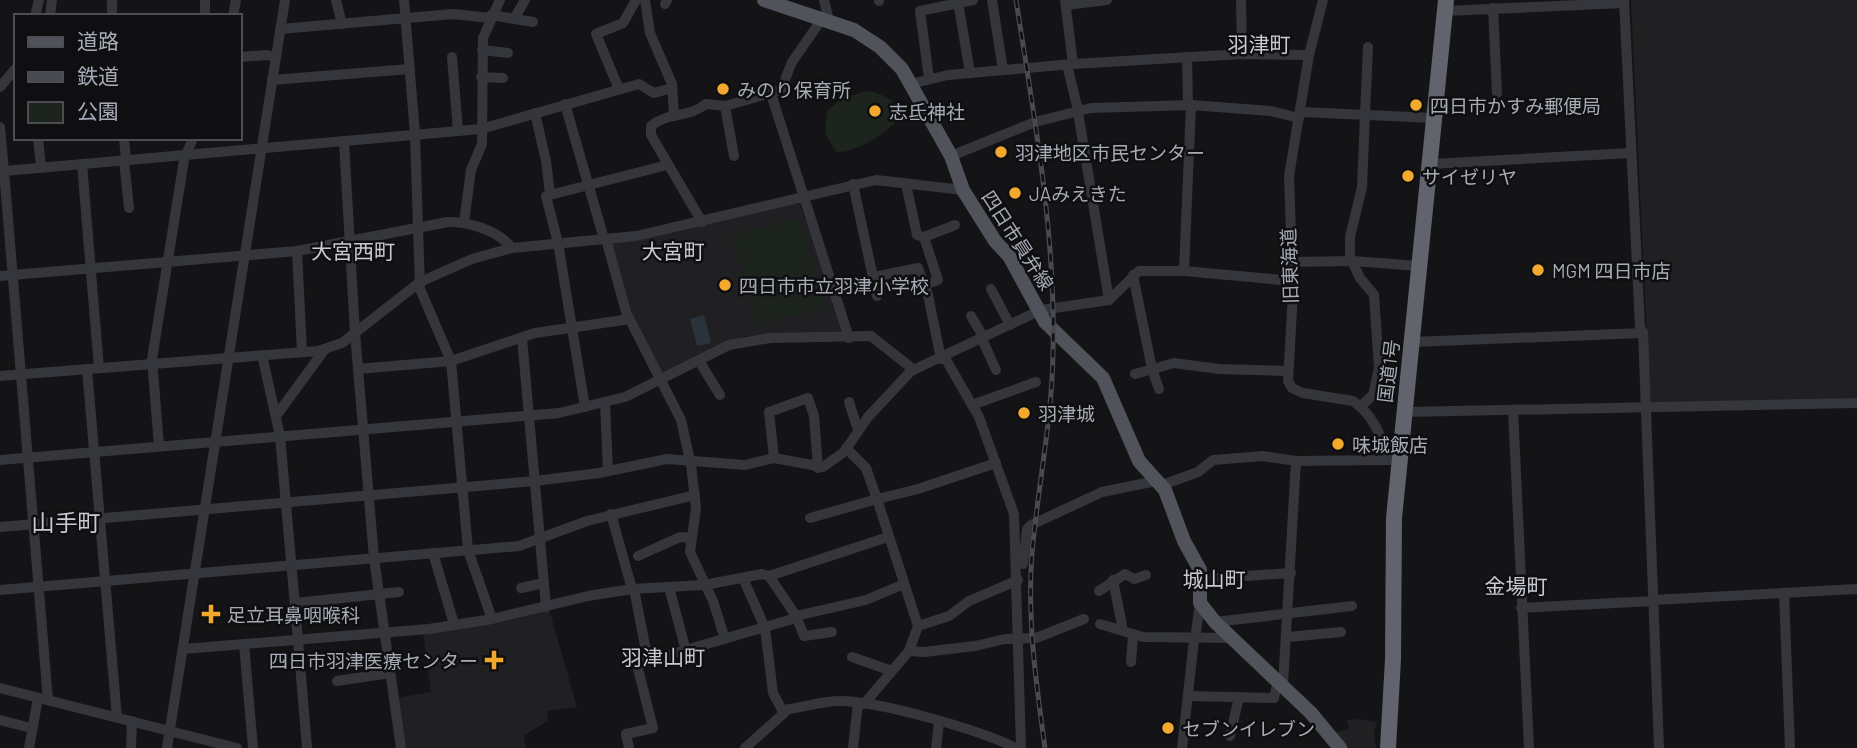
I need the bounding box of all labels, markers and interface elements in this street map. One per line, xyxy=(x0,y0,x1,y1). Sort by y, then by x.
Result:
legend xyxy=(14,14,242,140)
text: 道路 xyxy=(77,28,119,53)
district label: 羽津町 xyxy=(1228,31,1291,56)
text: 鉄道 xyxy=(77,63,119,88)
place label: みのり保育所 xyxy=(737,78,851,101)
marker: みのり保育所 xyxy=(715,81,731,97)
place label: 四日市かすみ郵便局 xyxy=(1430,94,1601,117)
marker: 四日市かすみ郵便局 xyxy=(1408,97,1424,113)
text: 公園 xyxy=(77,98,119,123)
place label: 志氐神社 xyxy=(889,100,965,123)
marker: 志氐神社 xyxy=(867,103,883,119)
place label: 羽津地区市民センター xyxy=(1015,141,1205,164)
marker: 羽津地区市民センター xyxy=(993,144,1009,160)
place label: サイゼリヤ xyxy=(1422,165,1517,188)
marker: サイゼリヤ xyxy=(1400,168,1416,184)
place label: JAみえきた xyxy=(1029,182,1127,205)
marker: JAみえきた xyxy=(1007,185,1023,201)
street label: 四日市員弁線 xyxy=(977,186,1059,294)
street label: 旧東海道 xyxy=(1276,228,1302,304)
district label: 大宮西町 xyxy=(311,238,395,263)
district label: 大宮町 xyxy=(642,238,705,263)
place label: MGM 四日市店 xyxy=(1552,259,1671,282)
marker: MGM 四日市店 xyxy=(1530,262,1546,278)
place label: 四日市市立羽津小学校 xyxy=(739,274,929,297)
marker: 四日市市立羽津小学校 xyxy=(717,277,733,293)
street label: 国道1号 xyxy=(1373,338,1403,404)
place label: 羽津城 xyxy=(1038,402,1095,425)
marker: 羽津城 xyxy=(1016,405,1032,421)
place label: 味城飯店 xyxy=(1352,433,1428,456)
marker: 味城飯店 xyxy=(1330,436,1346,452)
district label: 山手町 xyxy=(32,508,101,536)
district label: 城山町 xyxy=(1183,566,1246,591)
district label: 金場町 xyxy=(1485,573,1548,598)
place label: 足立耳鼻咽喉科 xyxy=(227,603,360,626)
marker: 足立耳鼻咽喉科 xyxy=(201,604,221,624)
district label: 羽津山町 xyxy=(621,644,705,669)
place label: 四日市羽津医療センター xyxy=(269,649,478,672)
marker: 四日市羽津医療センター xyxy=(484,650,504,670)
place label: セブンイレブン xyxy=(1182,717,1315,740)
marker: セブンイレブン xyxy=(1160,720,1176,736)

